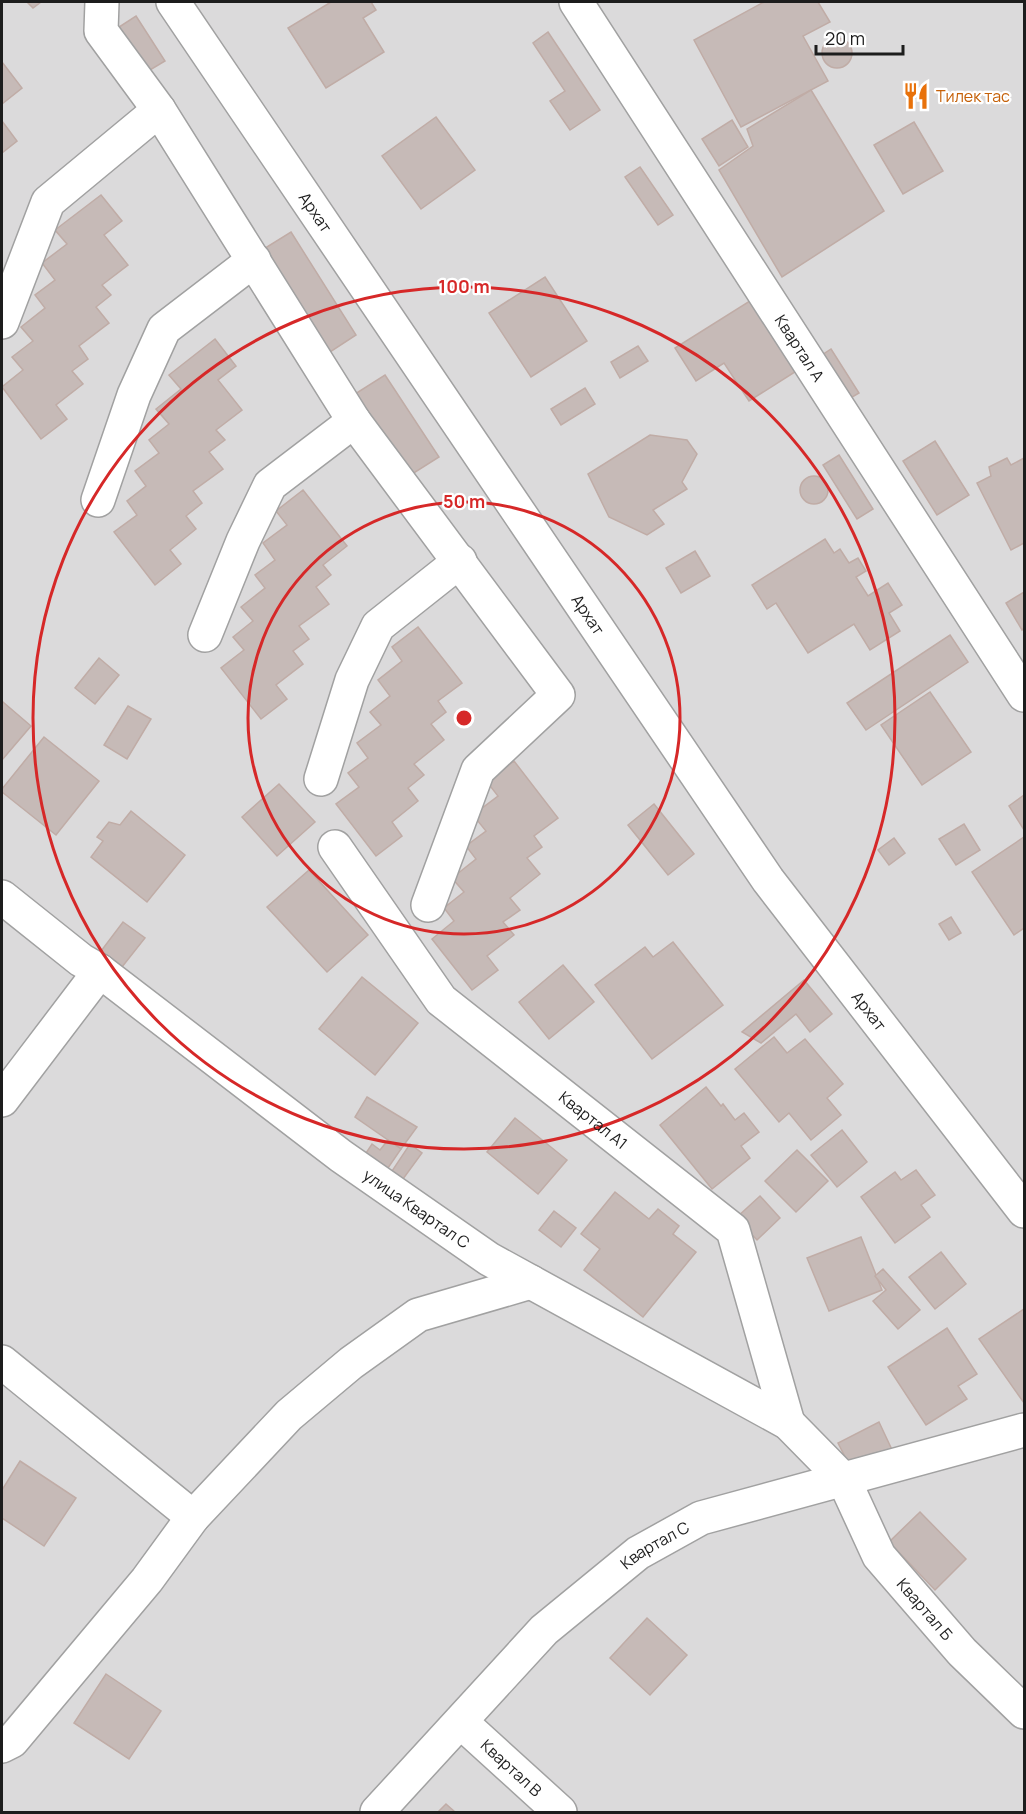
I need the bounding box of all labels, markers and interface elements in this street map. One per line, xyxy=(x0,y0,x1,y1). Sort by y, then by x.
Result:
scale bar xyxy=(816,18,903,56)
text: 20 m xyxy=(825,26,865,50)
restaurant icon: Тилек тас xyxy=(901,81,931,111)
place label: Тилек тас xyxy=(936,85,1010,107)
street label: Архат xyxy=(294,188,337,237)
text: 100 m xyxy=(438,274,490,298)
street label: Квартал А xyxy=(770,310,829,386)
text: 50 m xyxy=(443,489,485,513)
street label: Архат xyxy=(567,590,610,639)
centre of rings xyxy=(454,708,474,728)
street label: Архат xyxy=(847,987,891,1035)
street label: Квартал А1 xyxy=(554,1086,632,1154)
street label: улица Квартал С xyxy=(359,1164,474,1254)
street label: Квартал С xyxy=(616,1516,693,1574)
street label: Квартал Б xyxy=(892,1574,958,1645)
street label: Квартал В xyxy=(476,1734,547,1801)

